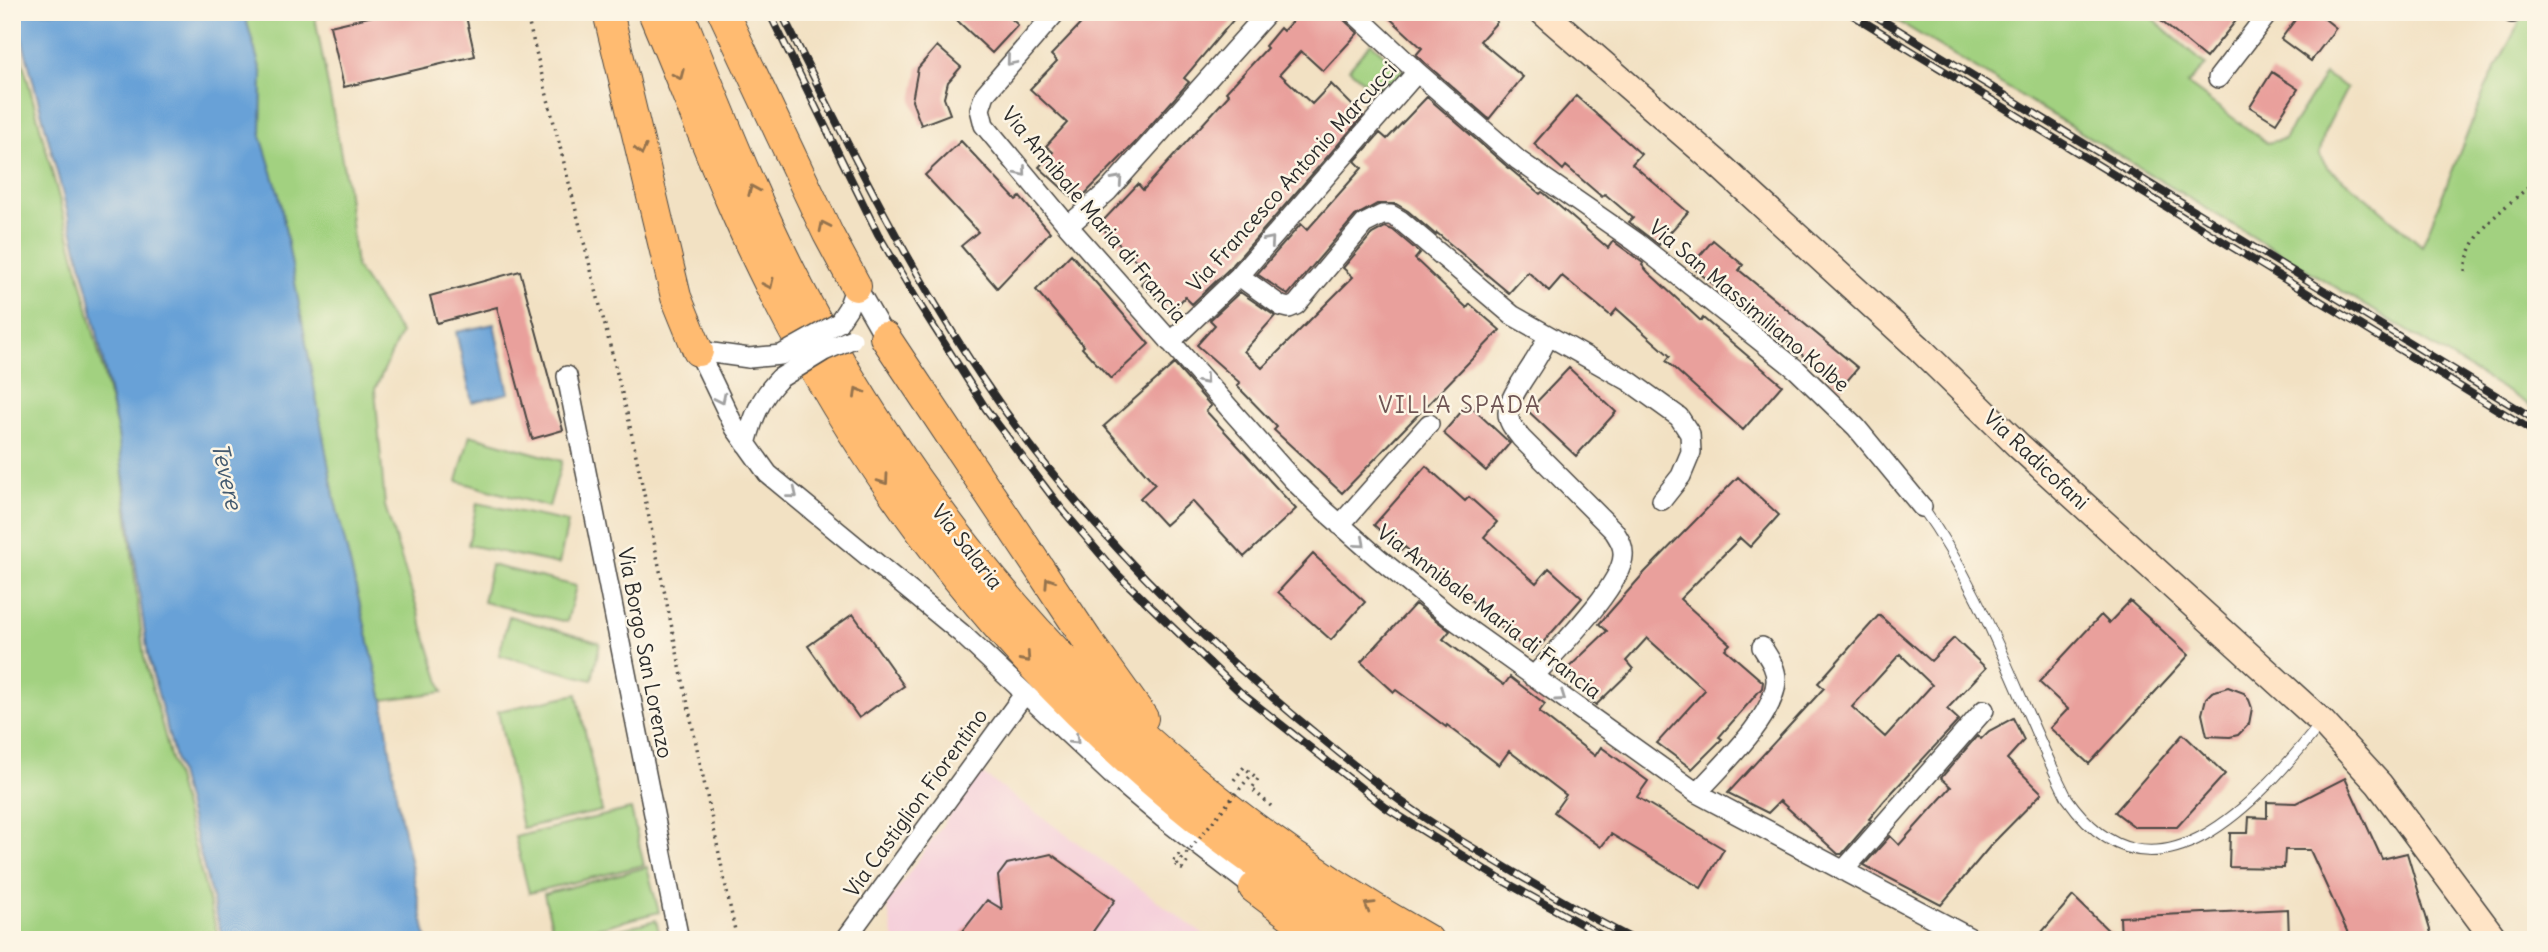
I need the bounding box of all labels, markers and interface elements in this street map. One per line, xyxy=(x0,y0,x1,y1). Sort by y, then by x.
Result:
one-way arrow xyxy=(1007,54,1020,66)
street label: Via Francesco Antonio Marcucci xyxy=(1181,56,1402,297)
one-way arrow xyxy=(671,68,685,80)
street label: Via Annibale Maria di Francia xyxy=(996,101,1193,328)
one-way arrow xyxy=(632,144,647,156)
one-way arrow xyxy=(1014,163,1026,176)
one-way arrow xyxy=(1110,175,1123,188)
one-way arrow xyxy=(748,185,762,197)
street label: Via San Massimiliano Kolbe xyxy=(1643,214,1855,398)
one-way arrow xyxy=(819,221,833,233)
one-way arrow xyxy=(1261,236,1274,249)
one-way arrow xyxy=(761,277,775,289)
one-way arrow xyxy=(1196,372,1208,385)
one-way arrow xyxy=(853,386,866,399)
district label: VILLA SPADA xyxy=(1378,390,1542,419)
one-way arrow xyxy=(712,391,726,404)
street label: Via Radicofani xyxy=(1978,404,2095,515)
water label: Tevere xyxy=(206,440,250,514)
one-way arrow xyxy=(876,472,888,485)
one-way arrow xyxy=(785,485,797,498)
street label: Via Salaria xyxy=(926,499,1009,595)
street label: Via Annibale Maria di Francia xyxy=(1372,518,1607,705)
one-way arrow xyxy=(1353,535,1366,547)
street label: Via Borgo San Lorenzo xyxy=(612,545,679,761)
one-way arrow xyxy=(1044,576,1057,589)
one-way arrow xyxy=(1018,650,1030,663)
one-way arrow xyxy=(1553,689,1566,701)
street label: Via Castiglion Fiorentino xyxy=(838,703,993,903)
one-way arrow xyxy=(1067,732,1080,744)
one-way arrow xyxy=(1364,901,1377,914)

